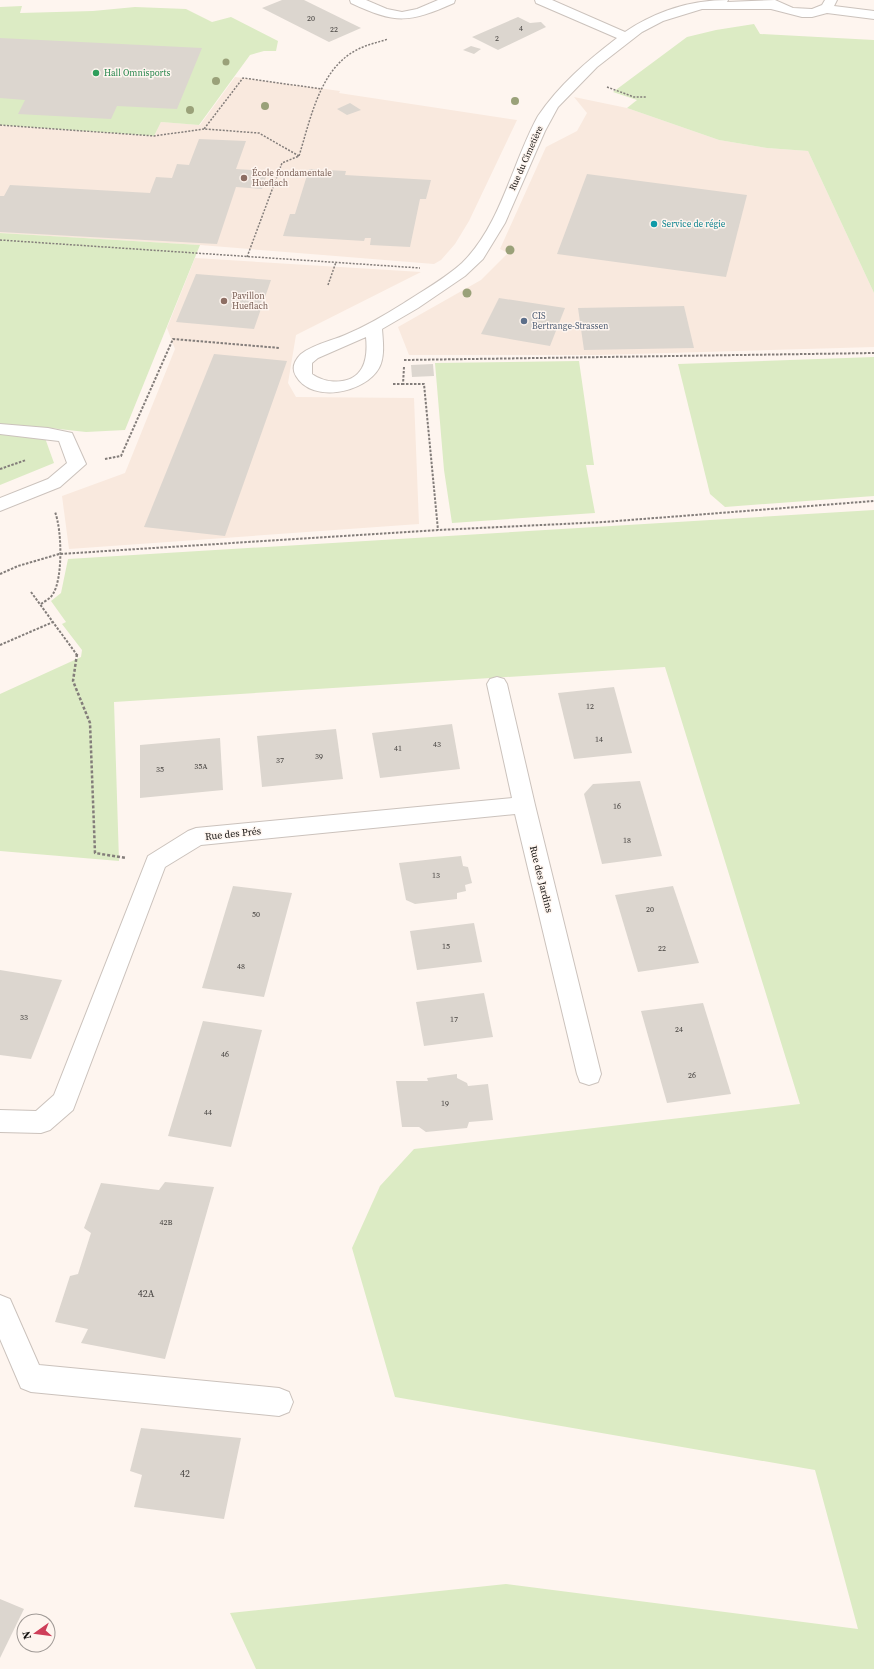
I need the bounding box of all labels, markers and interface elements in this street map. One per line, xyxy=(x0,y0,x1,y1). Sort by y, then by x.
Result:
house number: 20 xyxy=(307,13,315,24)
house number: 4 xyxy=(519,23,523,34)
house number: 22 xyxy=(330,24,338,35)
house number: 2 xyxy=(495,33,499,44)
place label: Hall Omnisports xyxy=(104,67,170,79)
marker: Hall Omnisports xyxy=(91,68,101,78)
street label: Rue du Cimetière xyxy=(506,123,546,192)
place label: École fondamentale Hueflach xyxy=(252,167,332,189)
marker: École fondamentale Hueflach xyxy=(239,173,249,183)
place label: Service de régie xyxy=(662,218,726,230)
marker: Service de régie xyxy=(649,219,659,229)
place label: Pavillon Hueflach xyxy=(232,290,269,312)
marker: Pavillon Hueflach xyxy=(219,296,229,306)
place label: CIS Bertrange-Strassen xyxy=(532,310,609,332)
marker: CIS Bertrange-Strassen xyxy=(519,316,529,326)
house number: 12 xyxy=(586,701,594,712)
house number: 14 xyxy=(595,734,603,745)
house number: 43 xyxy=(433,739,441,750)
house number: 41 xyxy=(394,743,402,754)
house number: 39 xyxy=(315,751,323,762)
house number: 37 xyxy=(276,755,284,766)
house number: 35A xyxy=(194,761,208,772)
house number: 35 xyxy=(156,764,164,775)
house number: 16 xyxy=(613,801,621,812)
street label: Rue des Prés xyxy=(204,824,262,843)
house number: 18 xyxy=(623,835,631,846)
street label: Rue des Jardins xyxy=(527,844,556,914)
house number: 13 xyxy=(432,870,440,881)
house number: 20 xyxy=(646,904,654,915)
house number: 50 xyxy=(252,909,260,920)
house number: 15 xyxy=(442,941,450,952)
house number: 22 xyxy=(658,943,666,954)
house number: 48 xyxy=(237,961,245,972)
house number: 33 xyxy=(20,1012,28,1023)
house number: 17 xyxy=(450,1014,458,1025)
house number: 24 xyxy=(675,1024,683,1035)
house number: 46 xyxy=(221,1049,229,1060)
house number: 26 xyxy=(688,1070,696,1081)
house number: 19 xyxy=(441,1098,449,1109)
house number: 44 xyxy=(204,1107,212,1118)
house number: 42B xyxy=(159,1217,173,1228)
house number: 42A xyxy=(138,1287,155,1300)
house number: 42 xyxy=(180,1467,190,1480)
north arrow xyxy=(16,1613,56,1653)
text: N xyxy=(19,1630,35,1641)

